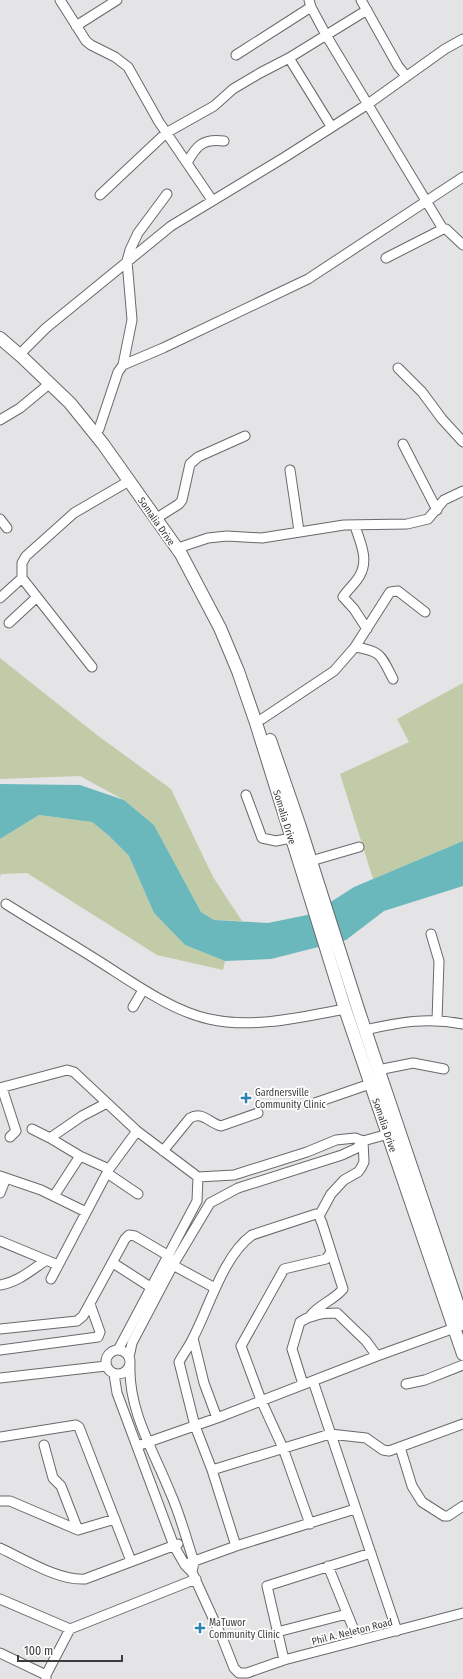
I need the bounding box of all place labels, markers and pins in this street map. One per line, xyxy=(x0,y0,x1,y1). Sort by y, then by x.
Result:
place label: Gardnersville Community Clinic xyxy=(255,1087,327,1111)
marker: Gardnersville Community Clinic xyxy=(240,1092,252,1104)
place label: MaTuwor Community Clinic xyxy=(209,1617,281,1641)
marker: MaTuwor Community Clinic xyxy=(194,1622,206,1634)

